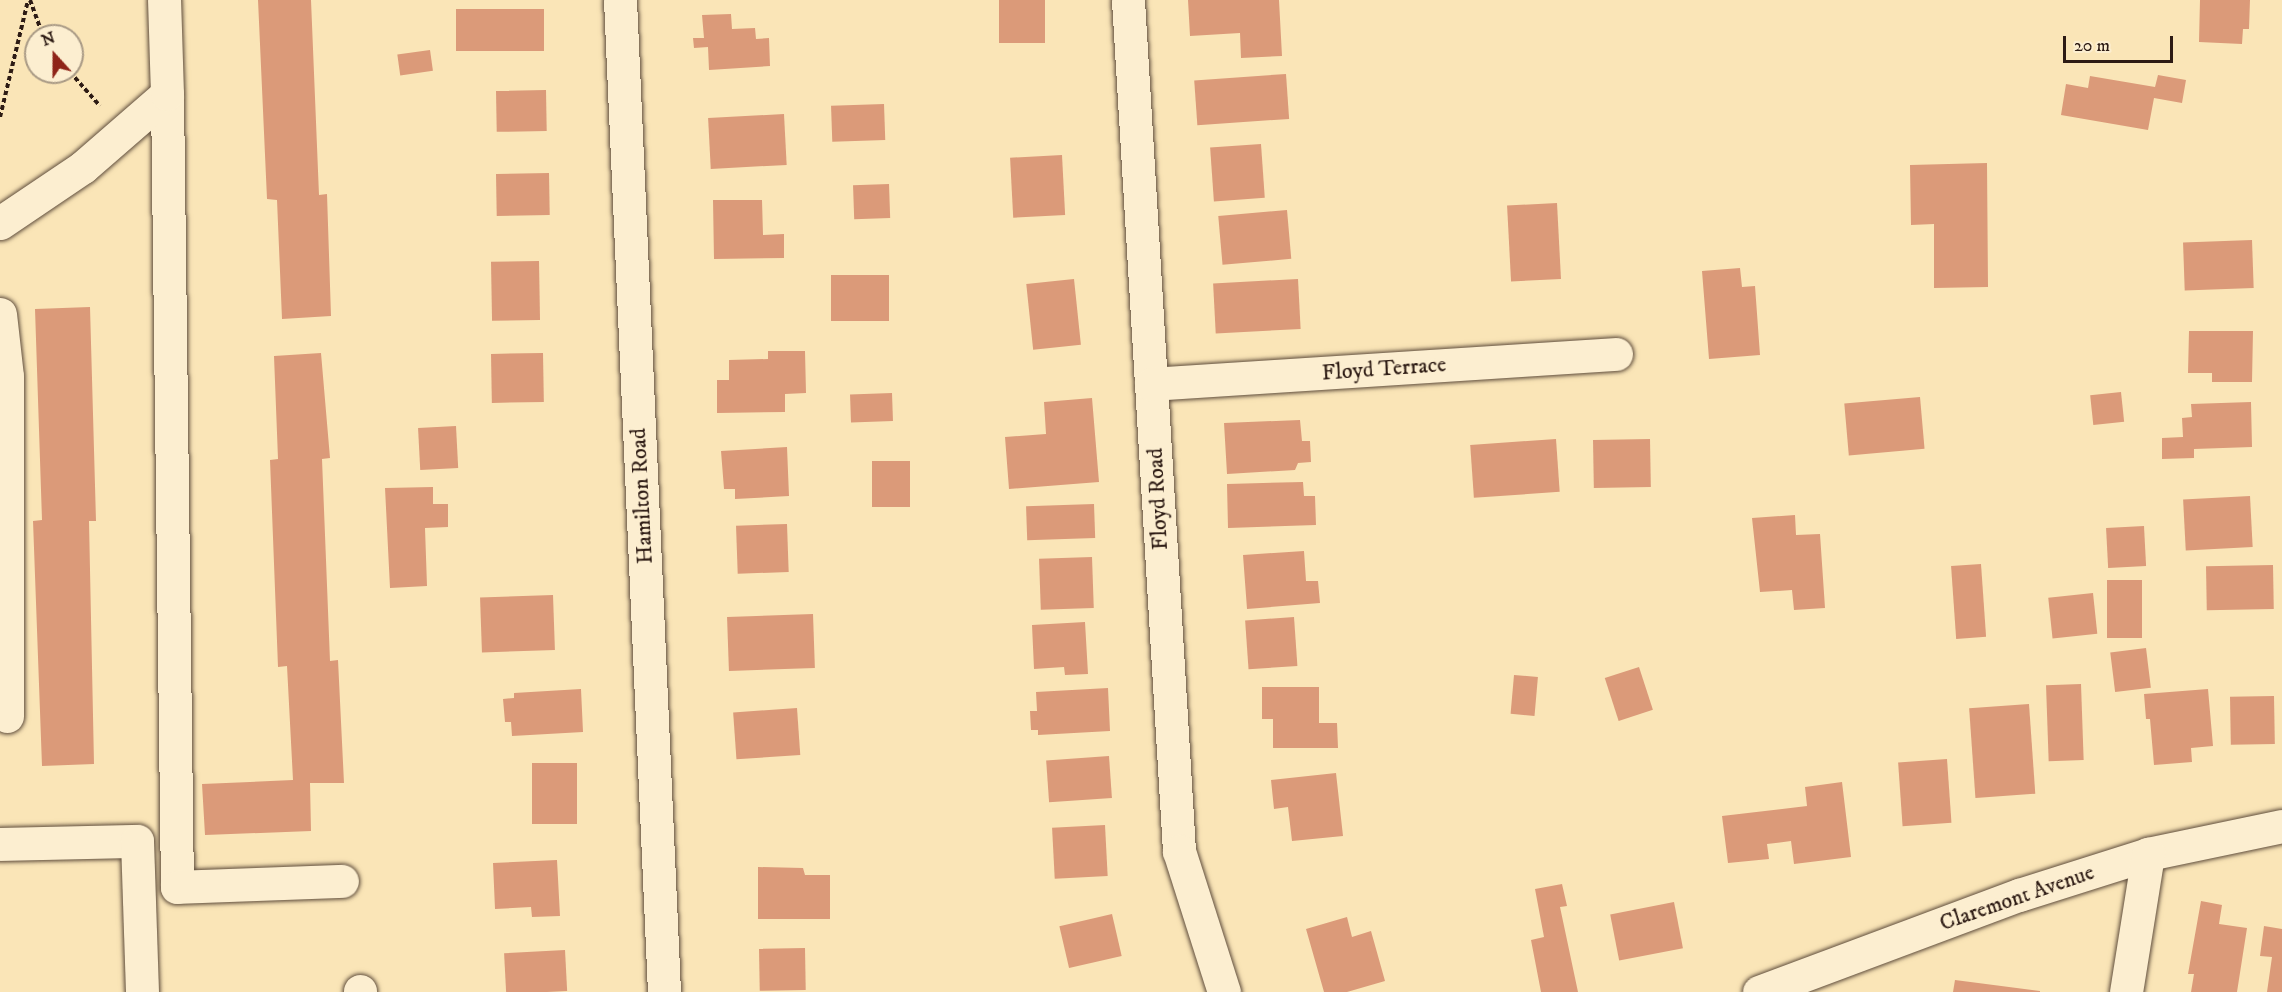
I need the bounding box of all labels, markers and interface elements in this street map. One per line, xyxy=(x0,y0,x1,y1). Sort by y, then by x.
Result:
north arrow xyxy=(24,24,84,84)
scale bar xyxy=(2066,24,2176,62)
text: N xyxy=(39,27,58,51)
text: 20 m xyxy=(2074,35,2110,57)
street label: Floyd Terrace xyxy=(1321,351,1447,387)
street label: Hamilton Road xyxy=(625,427,659,565)
street label: Floyd Road xyxy=(1142,447,1174,551)
street label: Claremont Avenue xyxy=(1936,859,2098,937)

